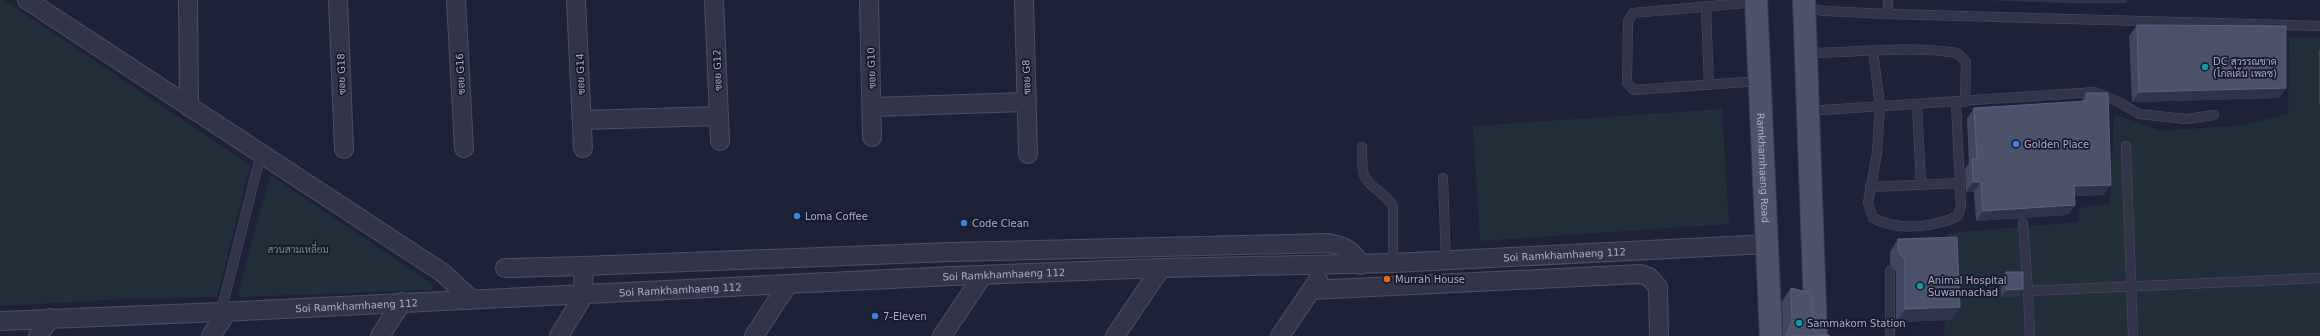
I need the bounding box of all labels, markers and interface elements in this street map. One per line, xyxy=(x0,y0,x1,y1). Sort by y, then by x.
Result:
street label: ซอย G10 xyxy=(865,47,878,89)
street label: ซอย G12 xyxy=(711,49,724,91)
street label: ซอย G18 xyxy=(335,53,348,95)
street label: ซอย G16 xyxy=(454,53,467,95)
street label: ซอย G14 xyxy=(574,53,587,95)
place label: DC สุวรรณชาด (โกลเด้น เพลซ) xyxy=(2213,56,2277,79)
street label: ซอย G8 xyxy=(1020,59,1033,95)
marker: DC สุวรรณชาด (โกลเด้น เพลซ) xyxy=(2200,62,2210,72)
street label: Ramkhamhaeng Road xyxy=(1755,113,1771,223)
marker: Golden Place xyxy=(2011,139,2021,149)
place label: Golden Place xyxy=(2024,139,2089,150)
marker: Loma Coffee xyxy=(792,211,802,221)
place label: Loma Coffee xyxy=(805,211,868,222)
marker: Code Clean xyxy=(959,218,969,228)
place label: Code Clean xyxy=(972,218,1029,229)
park label: สวนสามเหลี่ยม xyxy=(267,241,329,255)
street label: Soi Ramkhamhaeng 112 xyxy=(1503,246,1626,263)
street label: Soi Ramkhamhaeng 112 xyxy=(942,267,1065,282)
marker: Murrah House xyxy=(1382,274,1392,284)
place label: Murrah House xyxy=(1395,274,1465,285)
place label: Animal Hospital Suwannachad xyxy=(1928,275,2007,298)
street label: Soi Ramkhamhaeng 112 xyxy=(619,281,742,298)
marker: Animal Hospital Suwannachad xyxy=(1915,281,1925,291)
street label: Soi Ramkhamhaeng 112 xyxy=(295,297,418,314)
marker: 7-Eleven xyxy=(870,311,880,321)
place label: 7-Eleven xyxy=(883,311,927,322)
marker: Sammakorn Station xyxy=(1794,318,1804,328)
place label: Sammakorn Station xyxy=(1807,318,1906,329)

